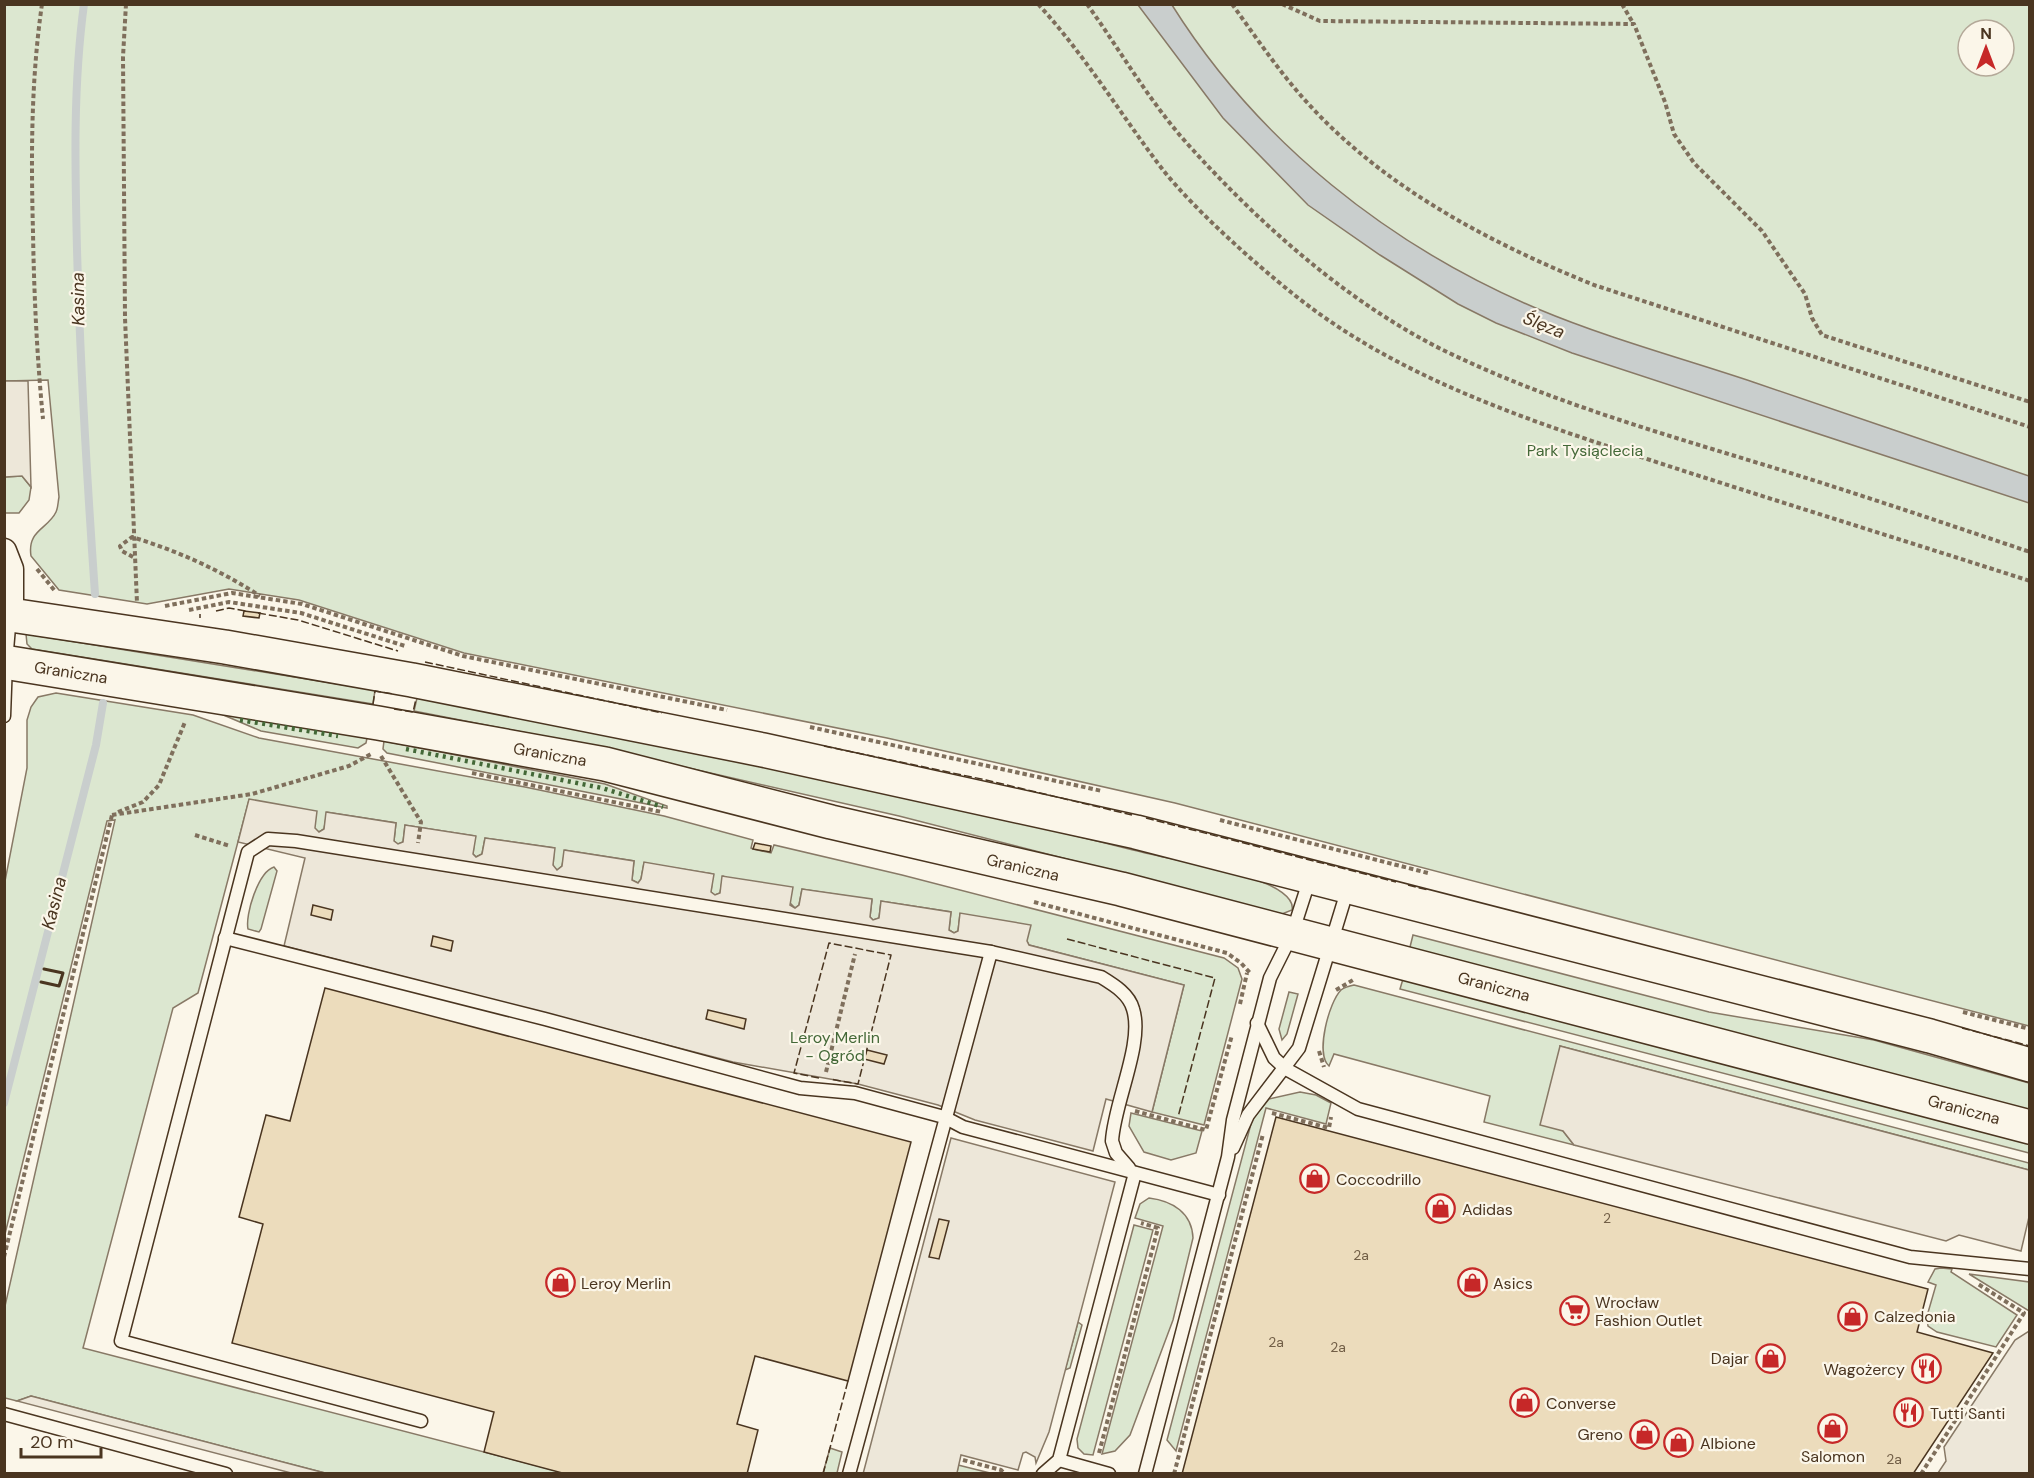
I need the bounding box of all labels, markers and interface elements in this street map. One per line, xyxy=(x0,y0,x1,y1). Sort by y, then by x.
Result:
north arrow xyxy=(1956,18,2016,78)
text: N xyxy=(1980,23,1992,44)
water label: Kasina xyxy=(66,272,90,326)
water label: Ślęza xyxy=(1520,306,1569,344)
park label: Park Tysiąclecia xyxy=(1527,440,1643,461)
street label: Graniczna xyxy=(33,656,109,689)
street label: Graniczna xyxy=(512,738,588,771)
street label: Graniczna xyxy=(984,849,1061,886)
water label: Kasina xyxy=(36,874,72,932)
street label: Graniczna xyxy=(1455,967,1532,1006)
park label: Leroy Merlin - Ogród xyxy=(790,1027,880,1066)
street label: Graniczna xyxy=(1925,1090,2002,1129)
shop icon: Coccodrillo xyxy=(1299,1163,1331,1195)
place label: Coccodrillo xyxy=(1336,1169,1421,1190)
shop icon: Adidas xyxy=(1425,1193,1457,1225)
place label: Adidas xyxy=(1462,1199,1513,1220)
house number: 2 xyxy=(1603,1209,1611,1227)
house number: 2a xyxy=(1353,1246,1369,1264)
shop icon: Leroy Merlin xyxy=(544,1267,576,1299)
shop icon: Asics xyxy=(1456,1267,1488,1299)
place label: Leroy Merlin xyxy=(581,1273,671,1294)
place label: Asics xyxy=(1493,1273,1533,1294)
place label: Wrocław Fashion Outlet xyxy=(1595,1292,1702,1331)
supermarket icon: Wrocław Fashion Outlet xyxy=(1558,1295,1590,1327)
shop icon: Calzedonia xyxy=(1837,1300,1869,1332)
place label: Calzedonia xyxy=(1874,1306,1955,1327)
house number: 2a xyxy=(1268,1333,1284,1351)
house number: 2a xyxy=(1330,1338,1346,1356)
shop icon: Dajar xyxy=(1754,1342,1786,1374)
place label: Dajar xyxy=(1711,1348,1749,1369)
restaurant icon: Wagożercy xyxy=(1910,1353,1942,1385)
place label: Wagożercy xyxy=(1823,1359,1905,1380)
shop icon: Converse xyxy=(1509,1387,1541,1419)
place label: Converse xyxy=(1546,1393,1616,1414)
restaurant icon: Tutti Santi xyxy=(1893,1397,1925,1429)
place label: Tutti Santi xyxy=(1930,1403,2005,1424)
shop icon: Salomon xyxy=(1817,1412,1849,1444)
shop icon: Greno xyxy=(1628,1418,1660,1450)
scale bar xyxy=(21,1421,100,1459)
place label: Greno xyxy=(1577,1424,1623,1445)
shop icon: Albione xyxy=(1663,1427,1695,1459)
text: 20 m xyxy=(30,1430,73,1454)
place label: Albione xyxy=(1700,1433,1756,1454)
place label: Salomon xyxy=(1801,1446,1865,1467)
house number: 2a xyxy=(1886,1450,1902,1468)

